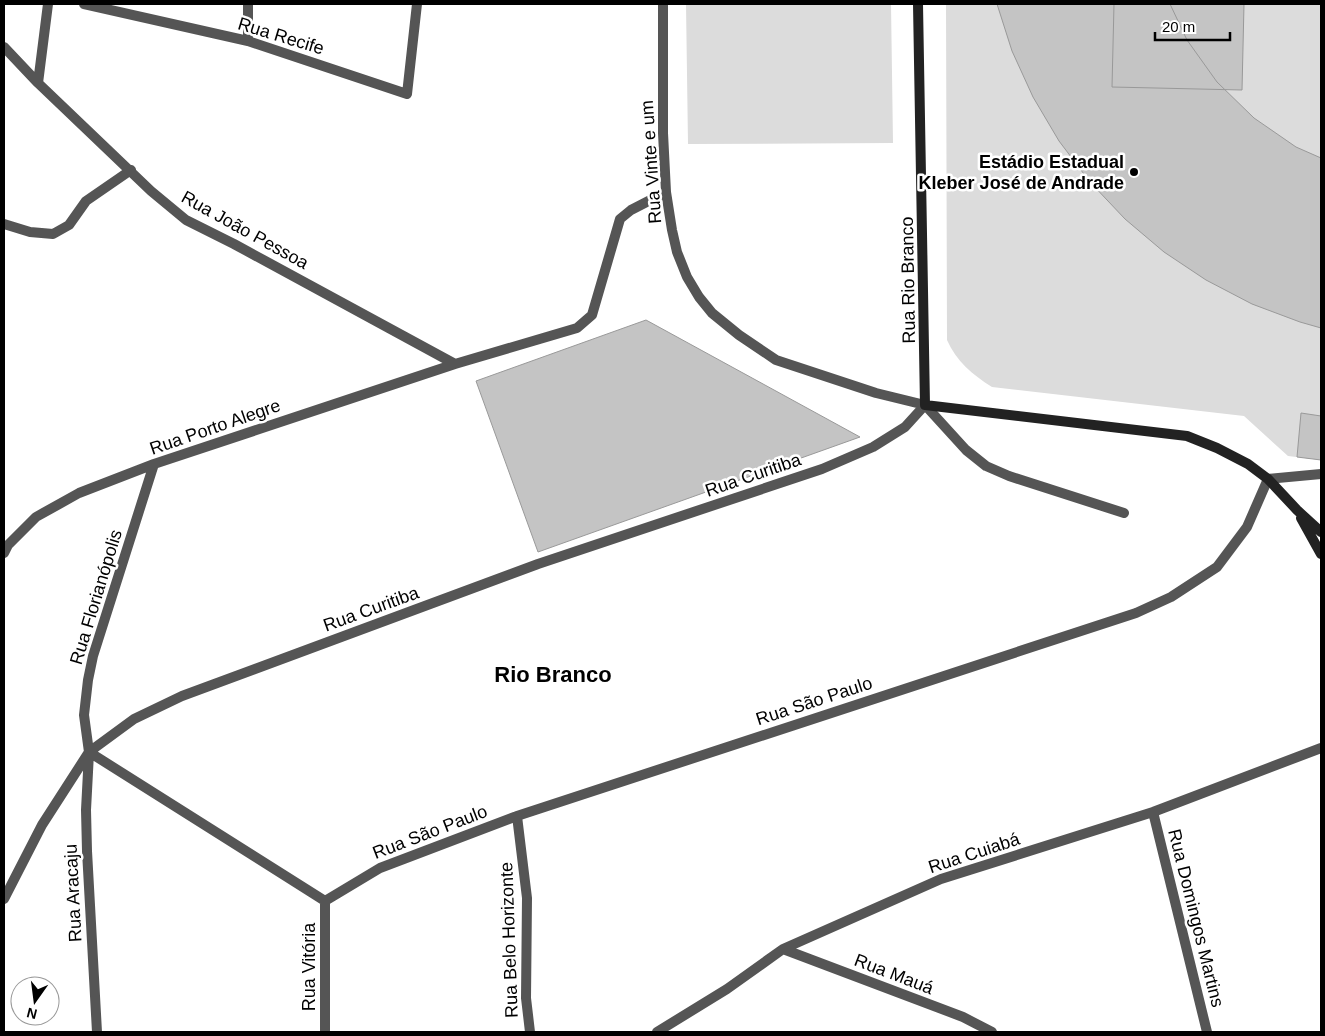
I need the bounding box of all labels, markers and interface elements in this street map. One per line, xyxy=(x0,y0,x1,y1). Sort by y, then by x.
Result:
scale bar xyxy=(1155,10,1230,42)
street label: Rua Recife xyxy=(235,13,327,59)
text: 20 m xyxy=(1162,18,1195,35)
street label: Rua Vinte e um xyxy=(637,100,665,224)
place label: Estádio Estadual Kleber José de Andrade xyxy=(919,152,1124,193)
marker: Estádio Estadual Kleber José de Andrade xyxy=(1128,166,1140,178)
street label: Rua João Pessoa xyxy=(178,187,313,274)
street label: Rua Rio Branco xyxy=(897,216,919,344)
street label: Rua Porto Alegre xyxy=(147,395,283,459)
street label: Rua Curitiba xyxy=(702,449,804,501)
street label: Rua Florianópolis xyxy=(66,527,126,667)
street label: Rua Curitiba xyxy=(321,582,422,636)
district label: Rio Branco xyxy=(494,662,612,687)
street label: Rua São Paulo xyxy=(753,673,875,729)
street label: Rua São Paulo xyxy=(370,801,490,863)
street label: Rua Domingos Martins xyxy=(1164,827,1228,1009)
street label: Rua Cuiabá xyxy=(926,828,1023,877)
street label: Rua Aracaju xyxy=(60,844,86,942)
street label: Rua Belo Horizonte xyxy=(496,862,522,1018)
street label: Rua Vitória xyxy=(299,922,319,1011)
street label: Rua Mauá xyxy=(852,950,937,999)
north arrow xyxy=(10,976,60,1026)
text: N xyxy=(25,1005,39,1023)

